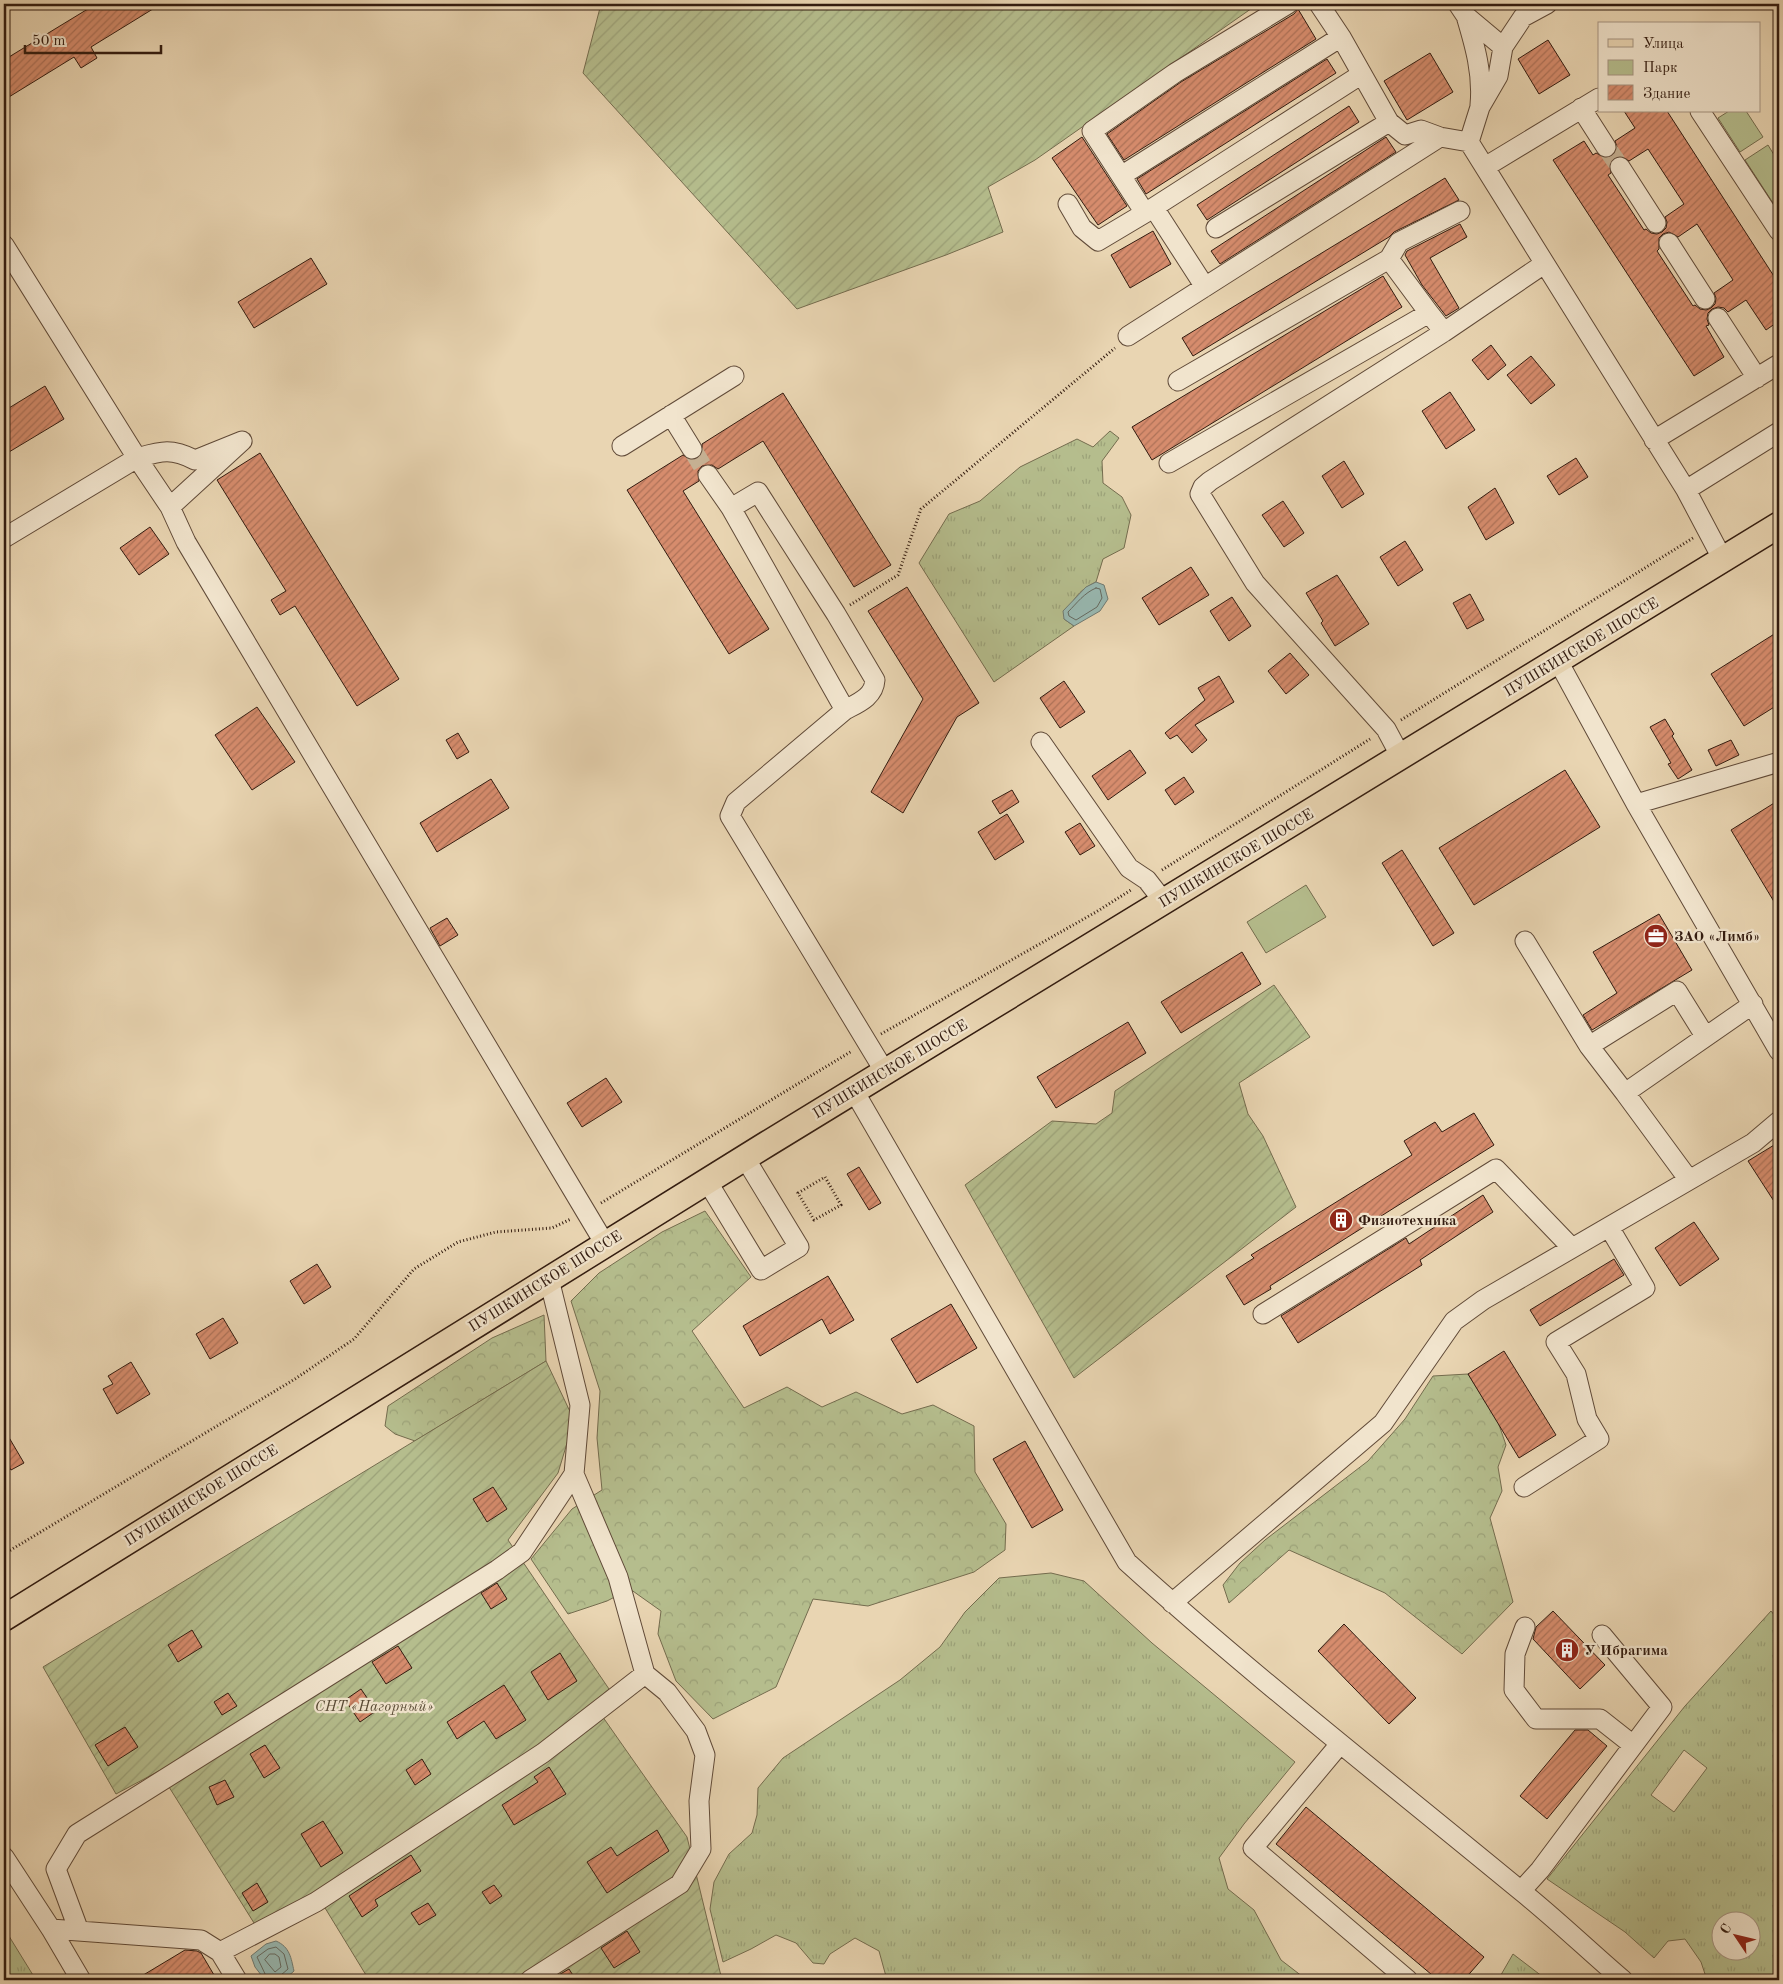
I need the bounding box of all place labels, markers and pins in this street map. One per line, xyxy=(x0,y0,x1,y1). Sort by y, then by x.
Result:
office icon: ЗАО «Лимб» xyxy=(1643,923,1669,949)
place label: ЗАО «Лимб» xyxy=(1674,930,1760,945)
building icon: Физиотехника xyxy=(1328,1207,1354,1233)
place label: Физиотехника xyxy=(1358,1214,1457,1229)
building icon: У Ибрагима xyxy=(1554,1637,1580,1663)
place label: У Ибрагима xyxy=(1584,1644,1668,1659)

